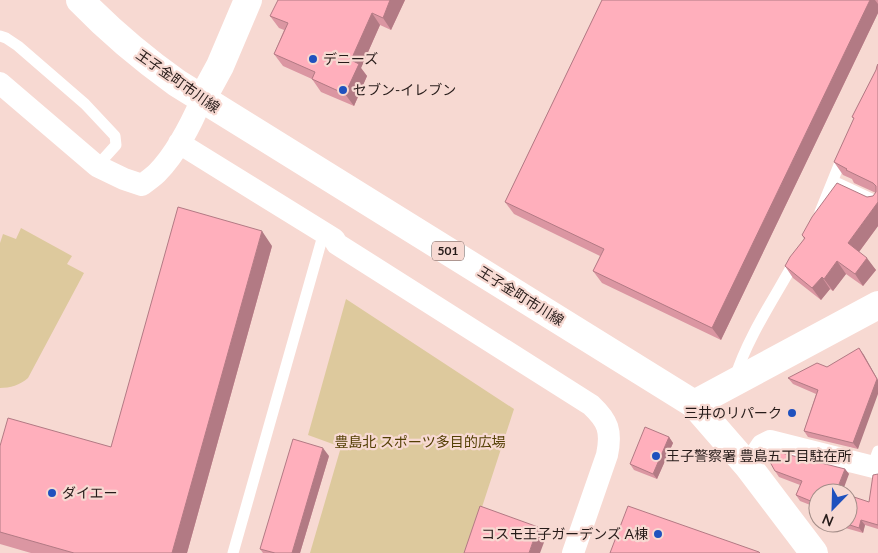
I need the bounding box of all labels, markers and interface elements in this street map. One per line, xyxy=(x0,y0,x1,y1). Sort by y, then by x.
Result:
street label: 王子金町市川線 xyxy=(133,46,223,116)
place label: デニーズ xyxy=(323,50,378,67)
marker: デニーズ xyxy=(307,53,319,65)
place label: セブン-イレブン xyxy=(353,81,456,98)
marker: セブン-イレブン xyxy=(337,84,349,96)
road number: 501 xyxy=(432,242,464,260)
street label: 王子金町市川線 xyxy=(475,262,567,329)
place label: 三井のリパーク xyxy=(684,404,782,421)
marker: 三井のリパーク xyxy=(786,407,798,419)
park label: 豊島北 スポーツ多目的広場 xyxy=(334,433,506,450)
place label: 王子警察署 豊島五丁目駐在所 xyxy=(666,447,852,464)
marker: 王子警察署 豊島五丁目駐在所 xyxy=(650,450,662,462)
north arrow xyxy=(808,483,858,533)
place label: ダイエー xyxy=(62,484,118,501)
marker: ダイエー xyxy=(46,487,58,499)
text: N xyxy=(819,510,836,530)
place label: コスモ王子ガーデンズ A棟 xyxy=(481,525,648,542)
marker: コスモ王子ガーデンズ A棟 xyxy=(652,528,664,540)

